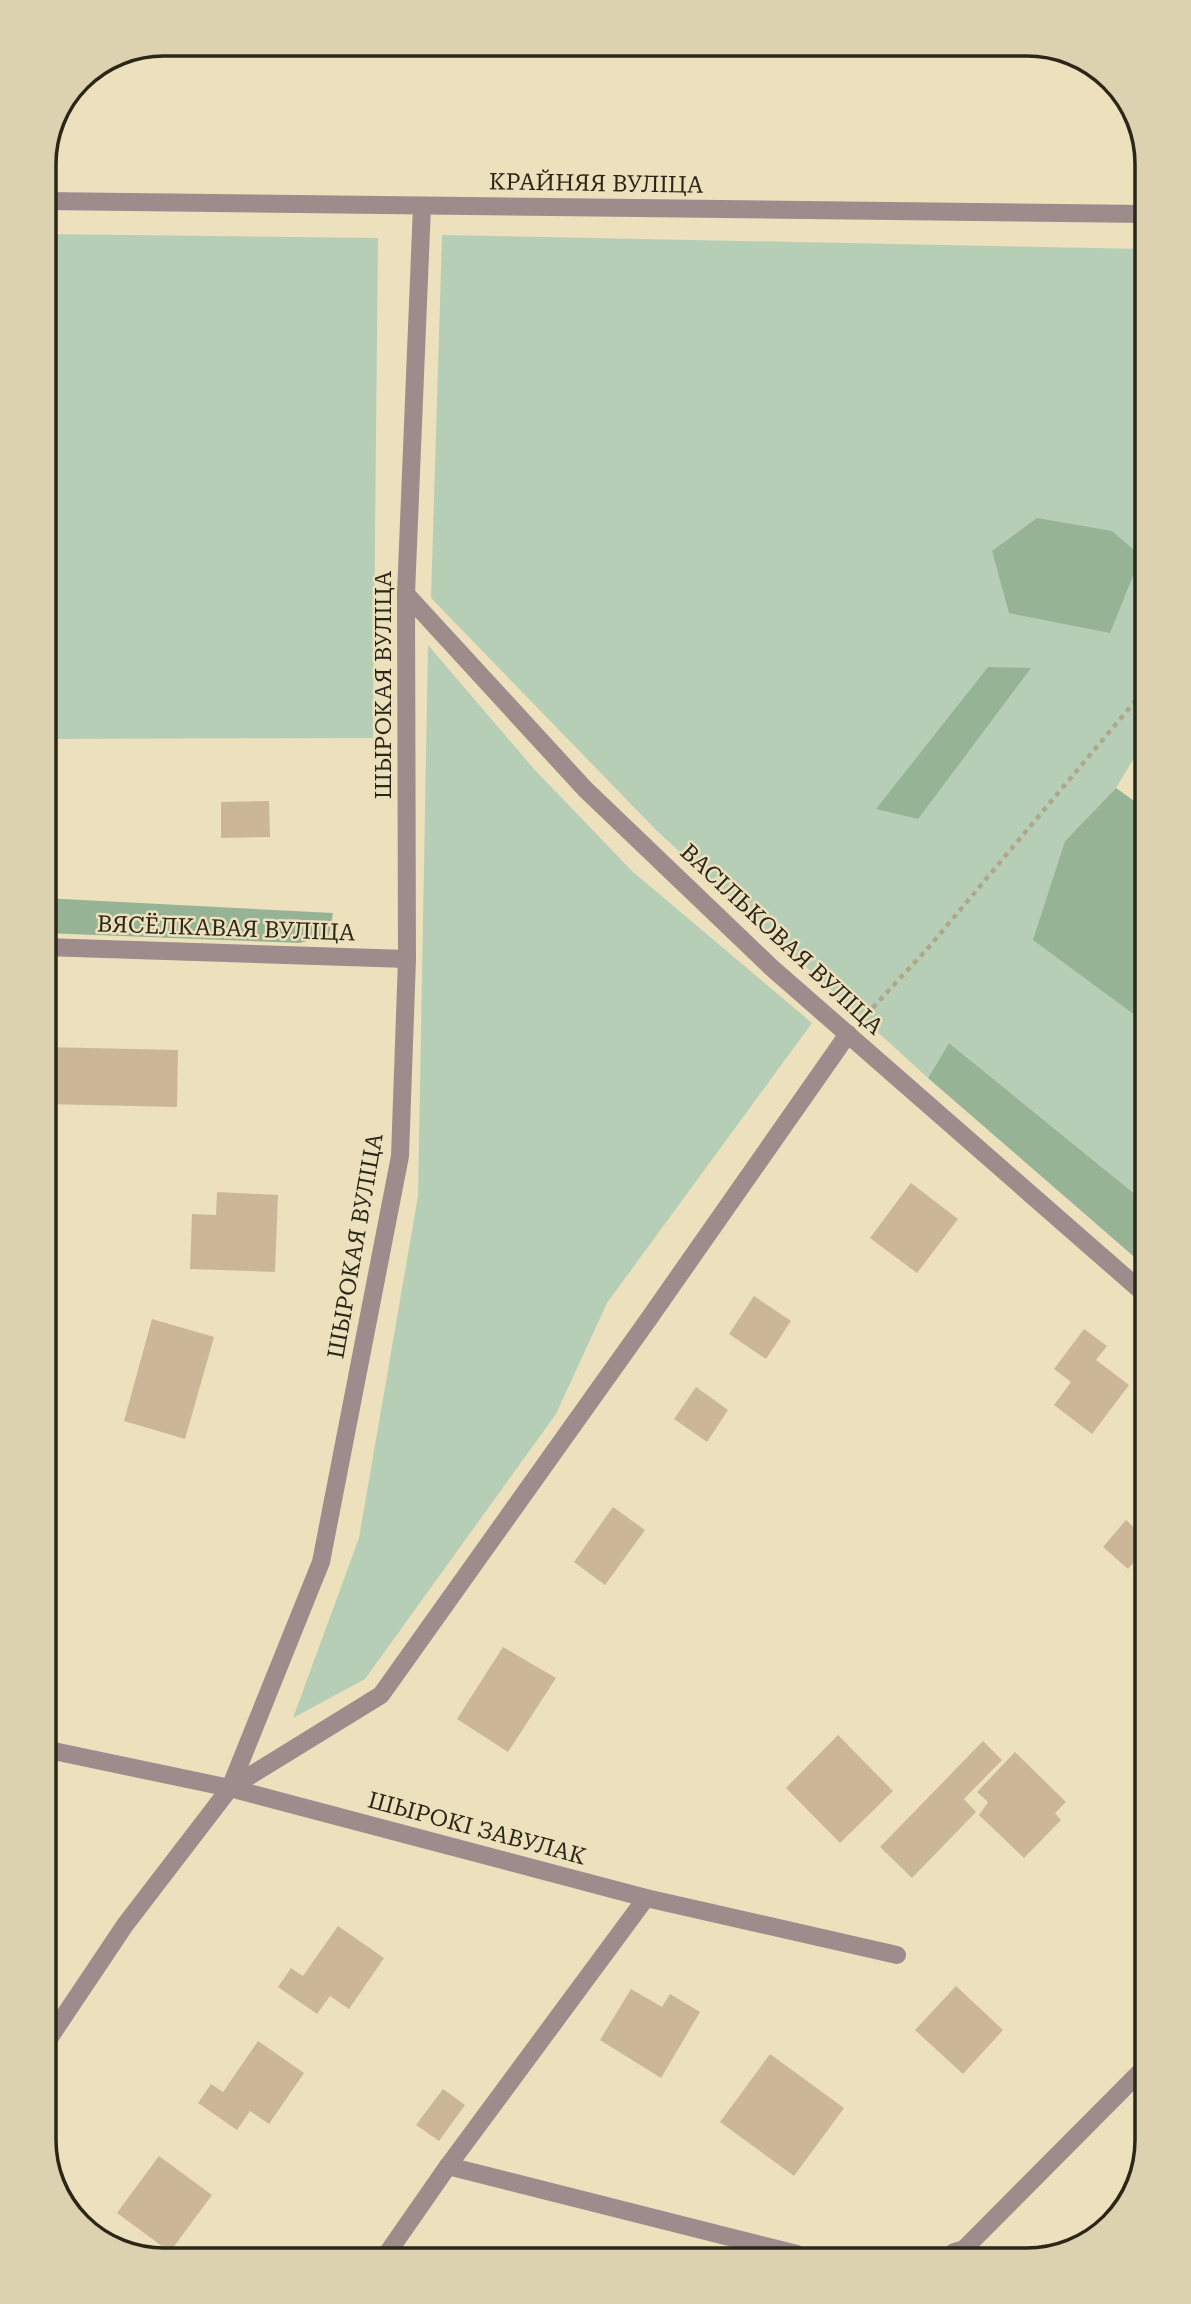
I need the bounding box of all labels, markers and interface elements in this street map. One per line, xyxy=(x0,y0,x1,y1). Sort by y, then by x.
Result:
street label: КРАЙНЯЯ ВУЛІЦА xyxy=(489,168,703,199)
street label: ШЫРОКАЯ ВУЛІЦА xyxy=(370,571,397,799)
street label: ВАСІЛЬКОВАЯ ВУЛІЦА xyxy=(675,838,889,1040)
street label: ВЯСЁЛКАВАЯ ВУЛІЦА xyxy=(96,911,355,946)
street label: ШЫРОКАЯ ВУЛІЦА xyxy=(322,1131,389,1361)
street label: ШЫРОКІ ЗАВУЛАК xyxy=(365,1786,589,1871)

